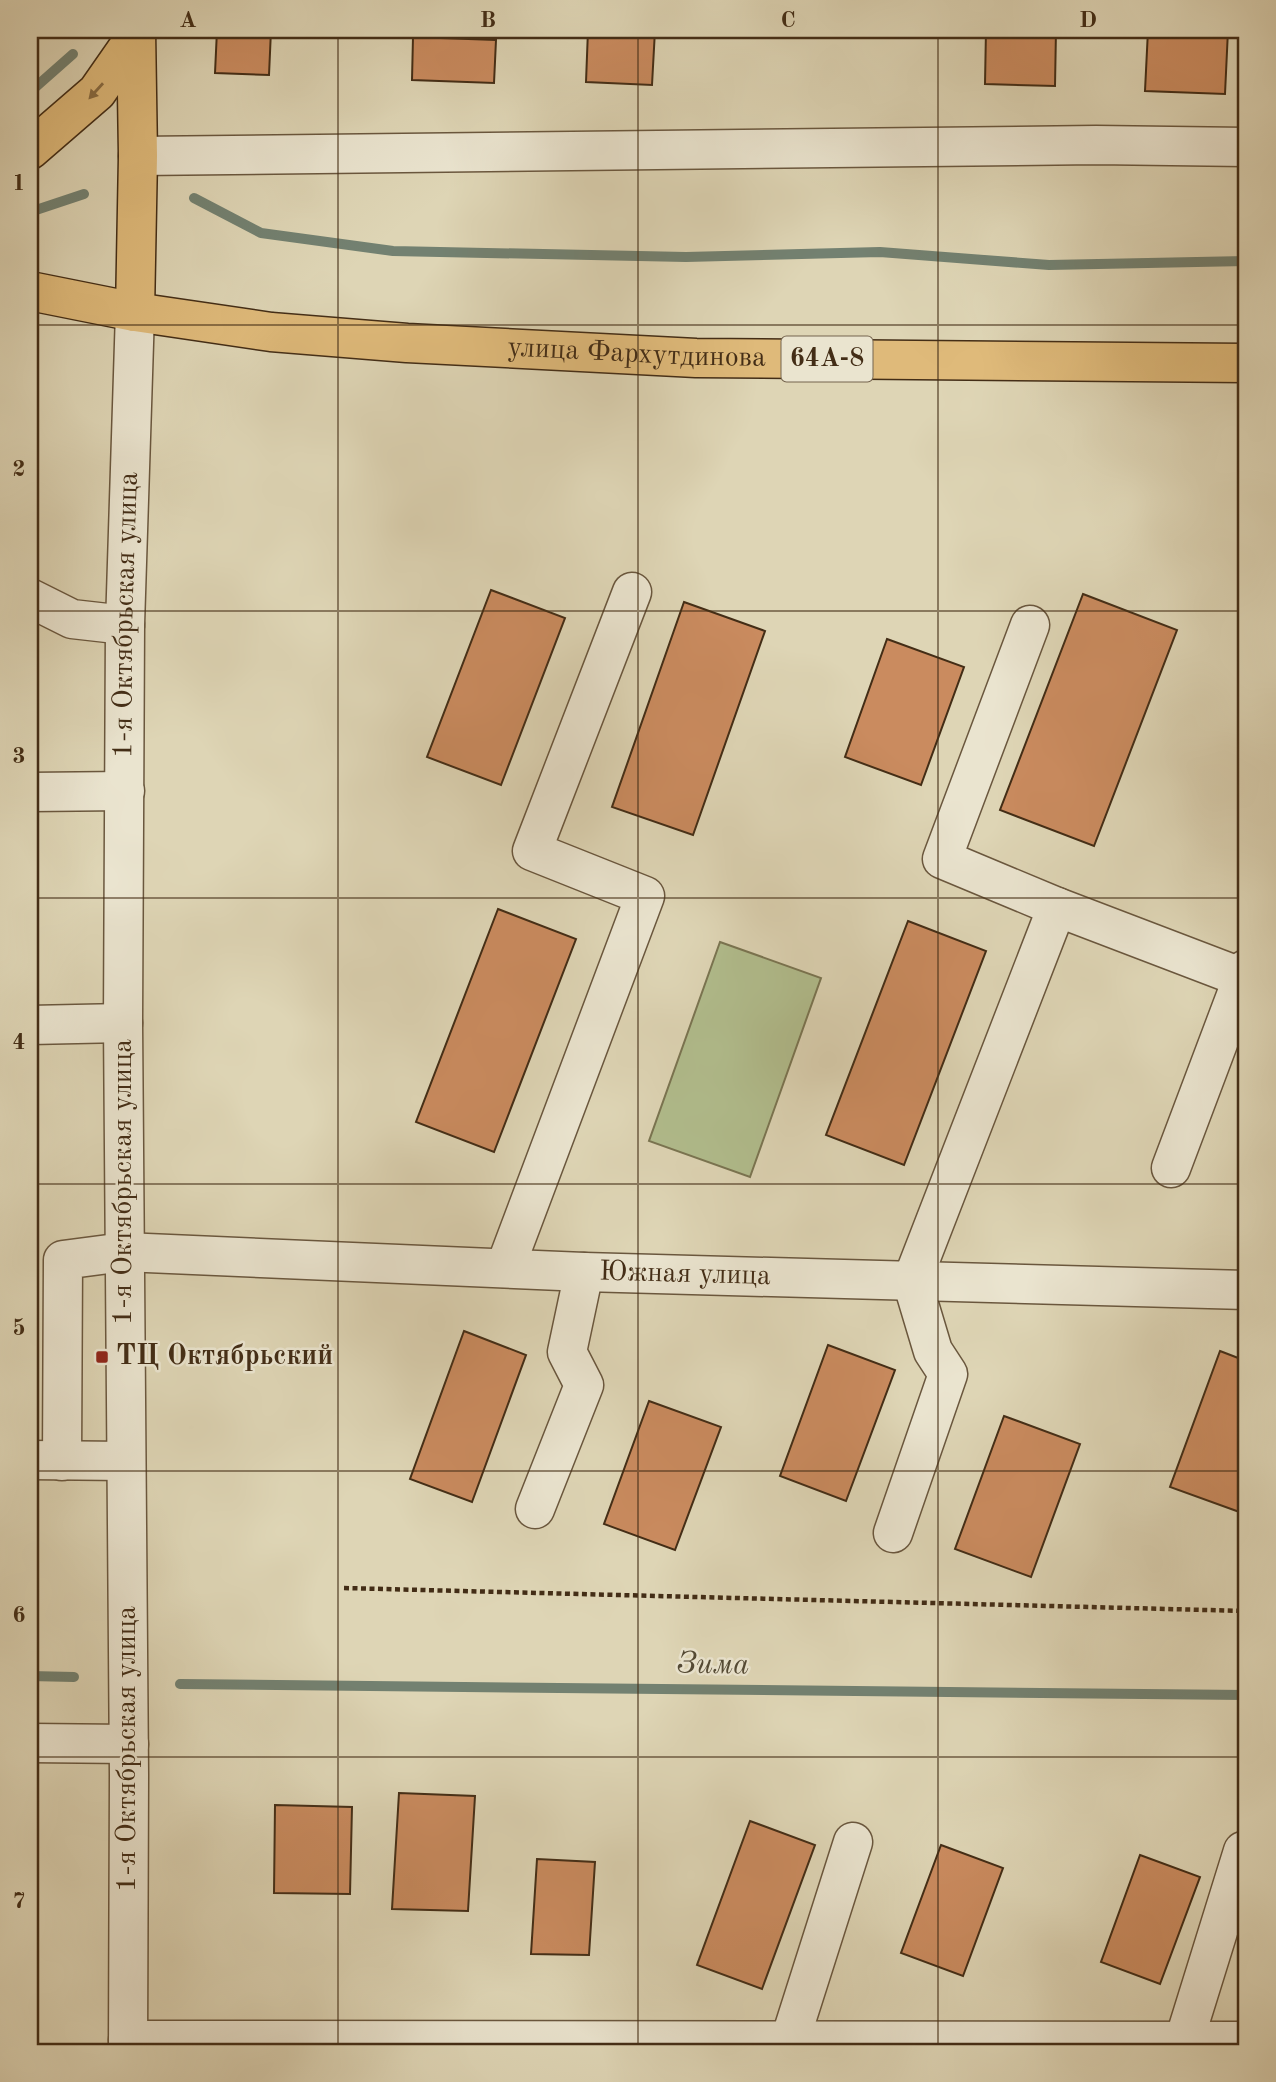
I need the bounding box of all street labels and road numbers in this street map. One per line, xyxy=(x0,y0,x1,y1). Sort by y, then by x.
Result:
street label: улица Фархутдинова xyxy=(507,334,766,373)
road number: 64А-8 xyxy=(782,336,872,382)
street label: 1-я Октябрьская улица xyxy=(110,471,144,758)
street label: 1-я Октябрьская улица xyxy=(110,1039,138,1325)
street label: Южная улица xyxy=(599,1258,771,1291)
street label: 1-я Октябрьская улица xyxy=(114,1606,142,1892)

